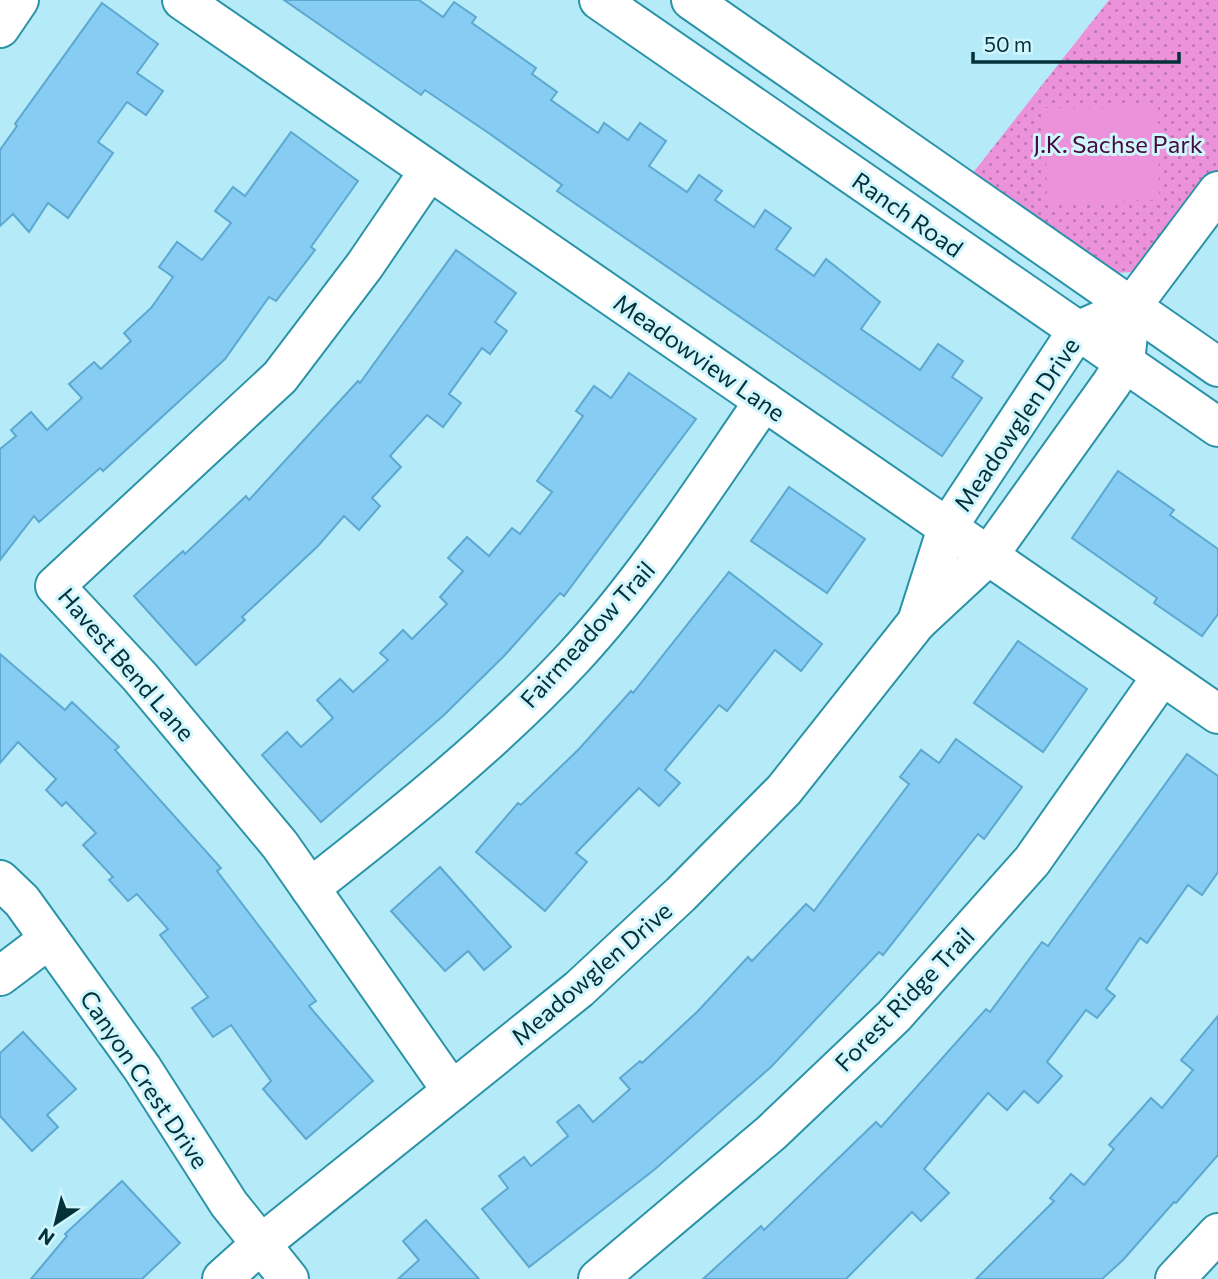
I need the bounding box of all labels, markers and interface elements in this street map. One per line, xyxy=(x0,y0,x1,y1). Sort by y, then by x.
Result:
scale bar xyxy=(973,21,1180,65)
text: 50 m xyxy=(984,31,1032,56)
park label: J.K. Sachse Park xyxy=(1033,129,1203,158)
street label: Ranch Road xyxy=(847,165,969,263)
street label: Meadowview Lane xyxy=(609,287,791,427)
street label: Meadowglen Drive xyxy=(947,332,1085,516)
street label: Fairmeadow Trail xyxy=(514,555,660,713)
street label: Havest Bend Lane xyxy=(53,582,201,746)
street label: Meadowglen Drive xyxy=(505,895,677,1051)
street label: Forest Ridge Trail xyxy=(828,921,980,1077)
street label: Canyon Crest Drive xyxy=(75,984,215,1174)
north arrow xyxy=(21,1188,91,1258)
text: N xyxy=(34,1224,58,1251)

